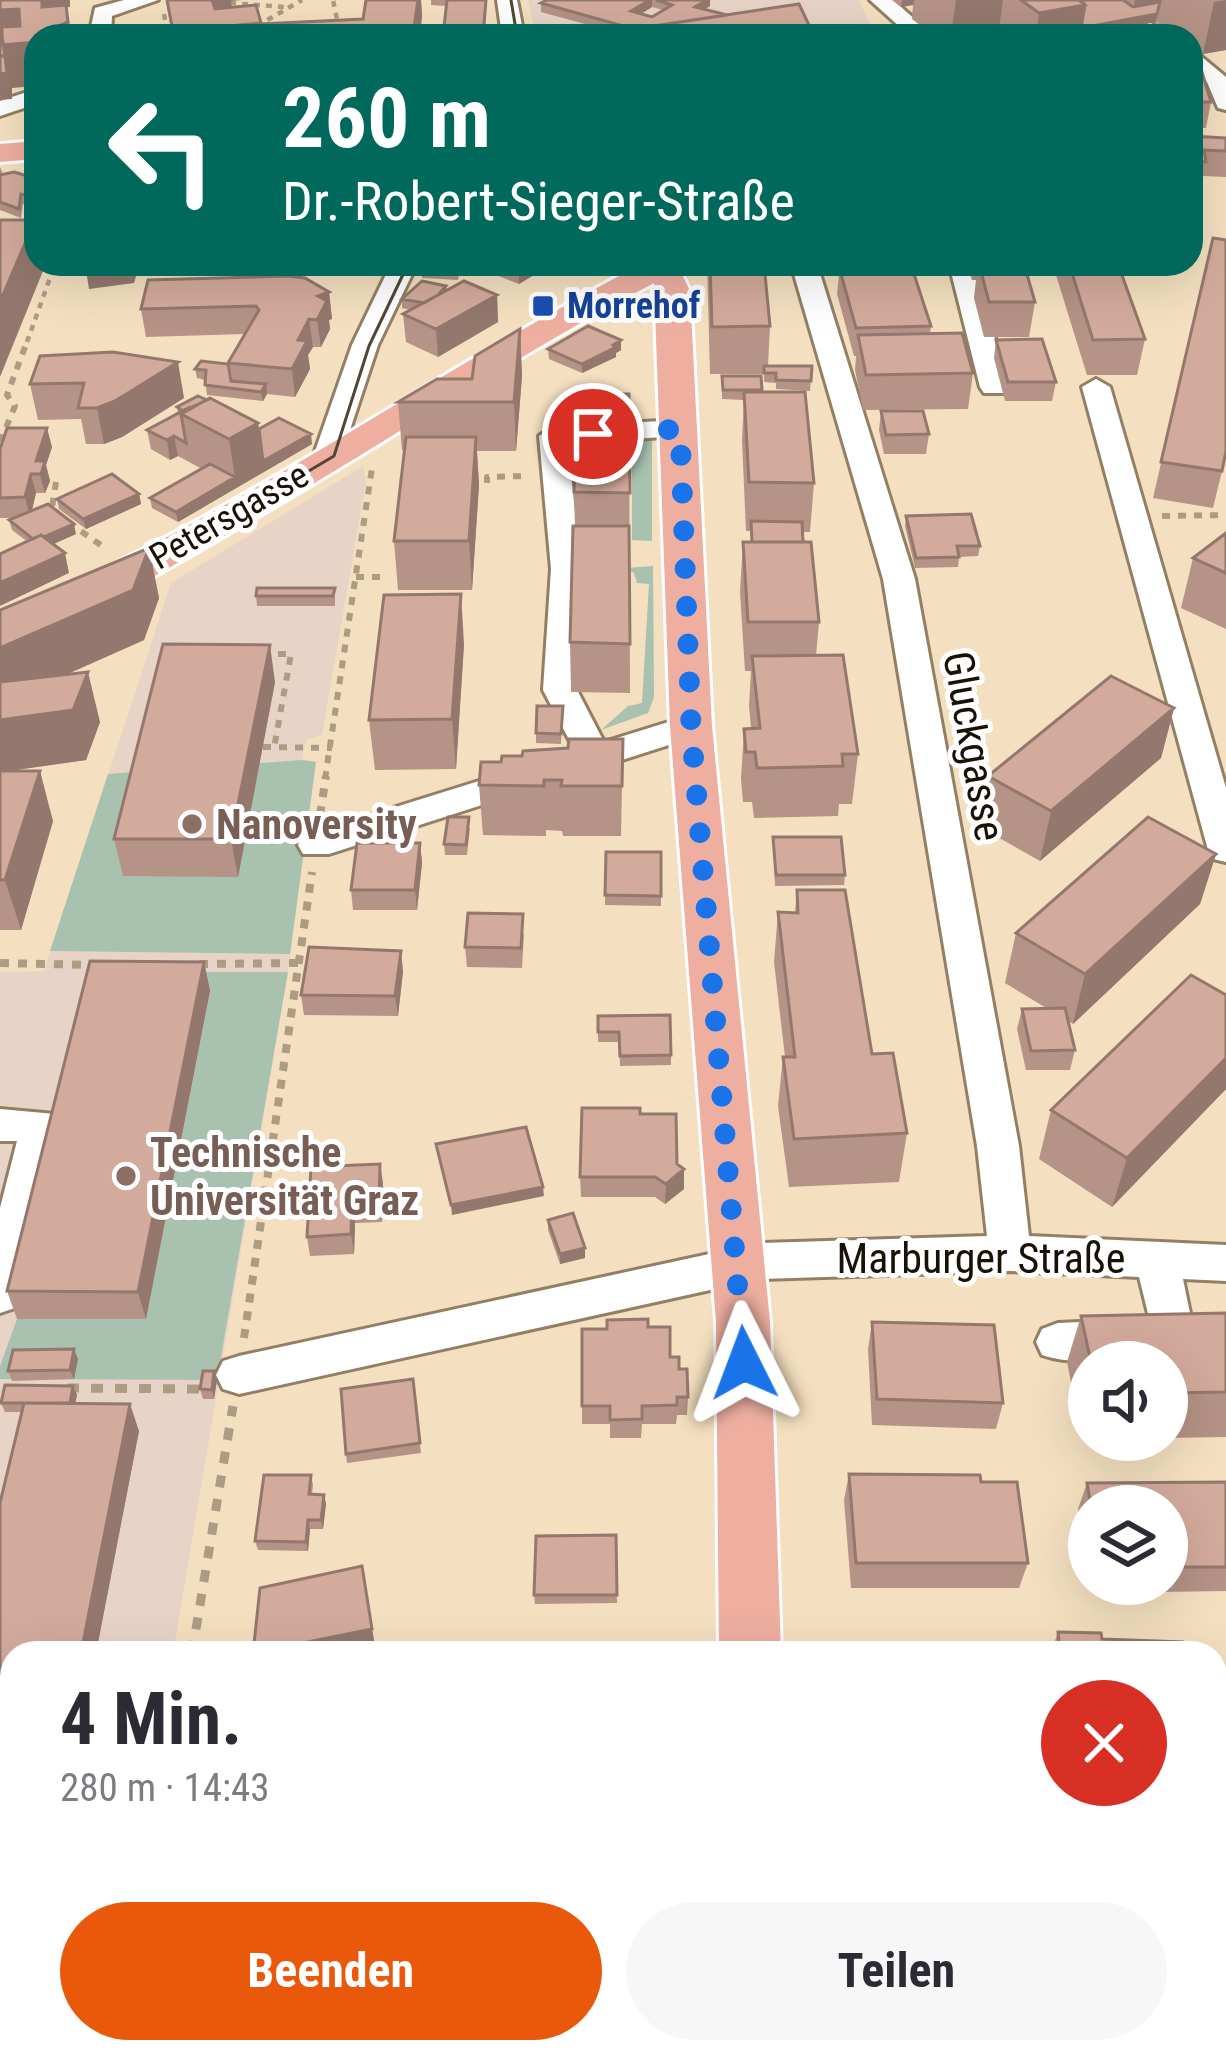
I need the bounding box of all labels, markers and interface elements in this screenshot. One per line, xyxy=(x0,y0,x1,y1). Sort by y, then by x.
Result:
text: 260 m xyxy=(282,69,491,168)
icon: left xyxy=(84,72,240,228)
text: Dr.-Robert-Sieger-Straße xyxy=(282,170,795,233)
place label: Morrehof xyxy=(567,285,701,327)
marker: Morrehof xyxy=(530,293,556,319)
pin xyxy=(542,383,644,485)
icon: arrive xyxy=(560,401,626,467)
street label: Petersgasse xyxy=(142,454,316,578)
street label: Gluckgasse xyxy=(933,647,1015,845)
place label: Nanoversity xyxy=(216,800,417,849)
marker: Nanoversity xyxy=(179,811,205,837)
place label: Technische Universität Graz xyxy=(150,1128,419,1225)
marker: Technische Universität Graz xyxy=(113,1163,139,1189)
street label: Marburger Straße xyxy=(837,1234,1125,1283)
position arrow xyxy=(681,1300,807,1426)
map controls xyxy=(1068,1341,1188,1605)
button: sound xyxy=(1068,1341,1188,1461)
button: layers xyxy=(1068,1485,1188,1605)
text: 4 Min. xyxy=(60,1677,242,1762)
button: close xyxy=(1041,1680,1167,1806)
text: 280 m · 14:43 xyxy=(60,1765,270,1811)
button: Beenden xyxy=(60,1902,602,2040)
button: Teilen xyxy=(626,1902,1167,2040)

